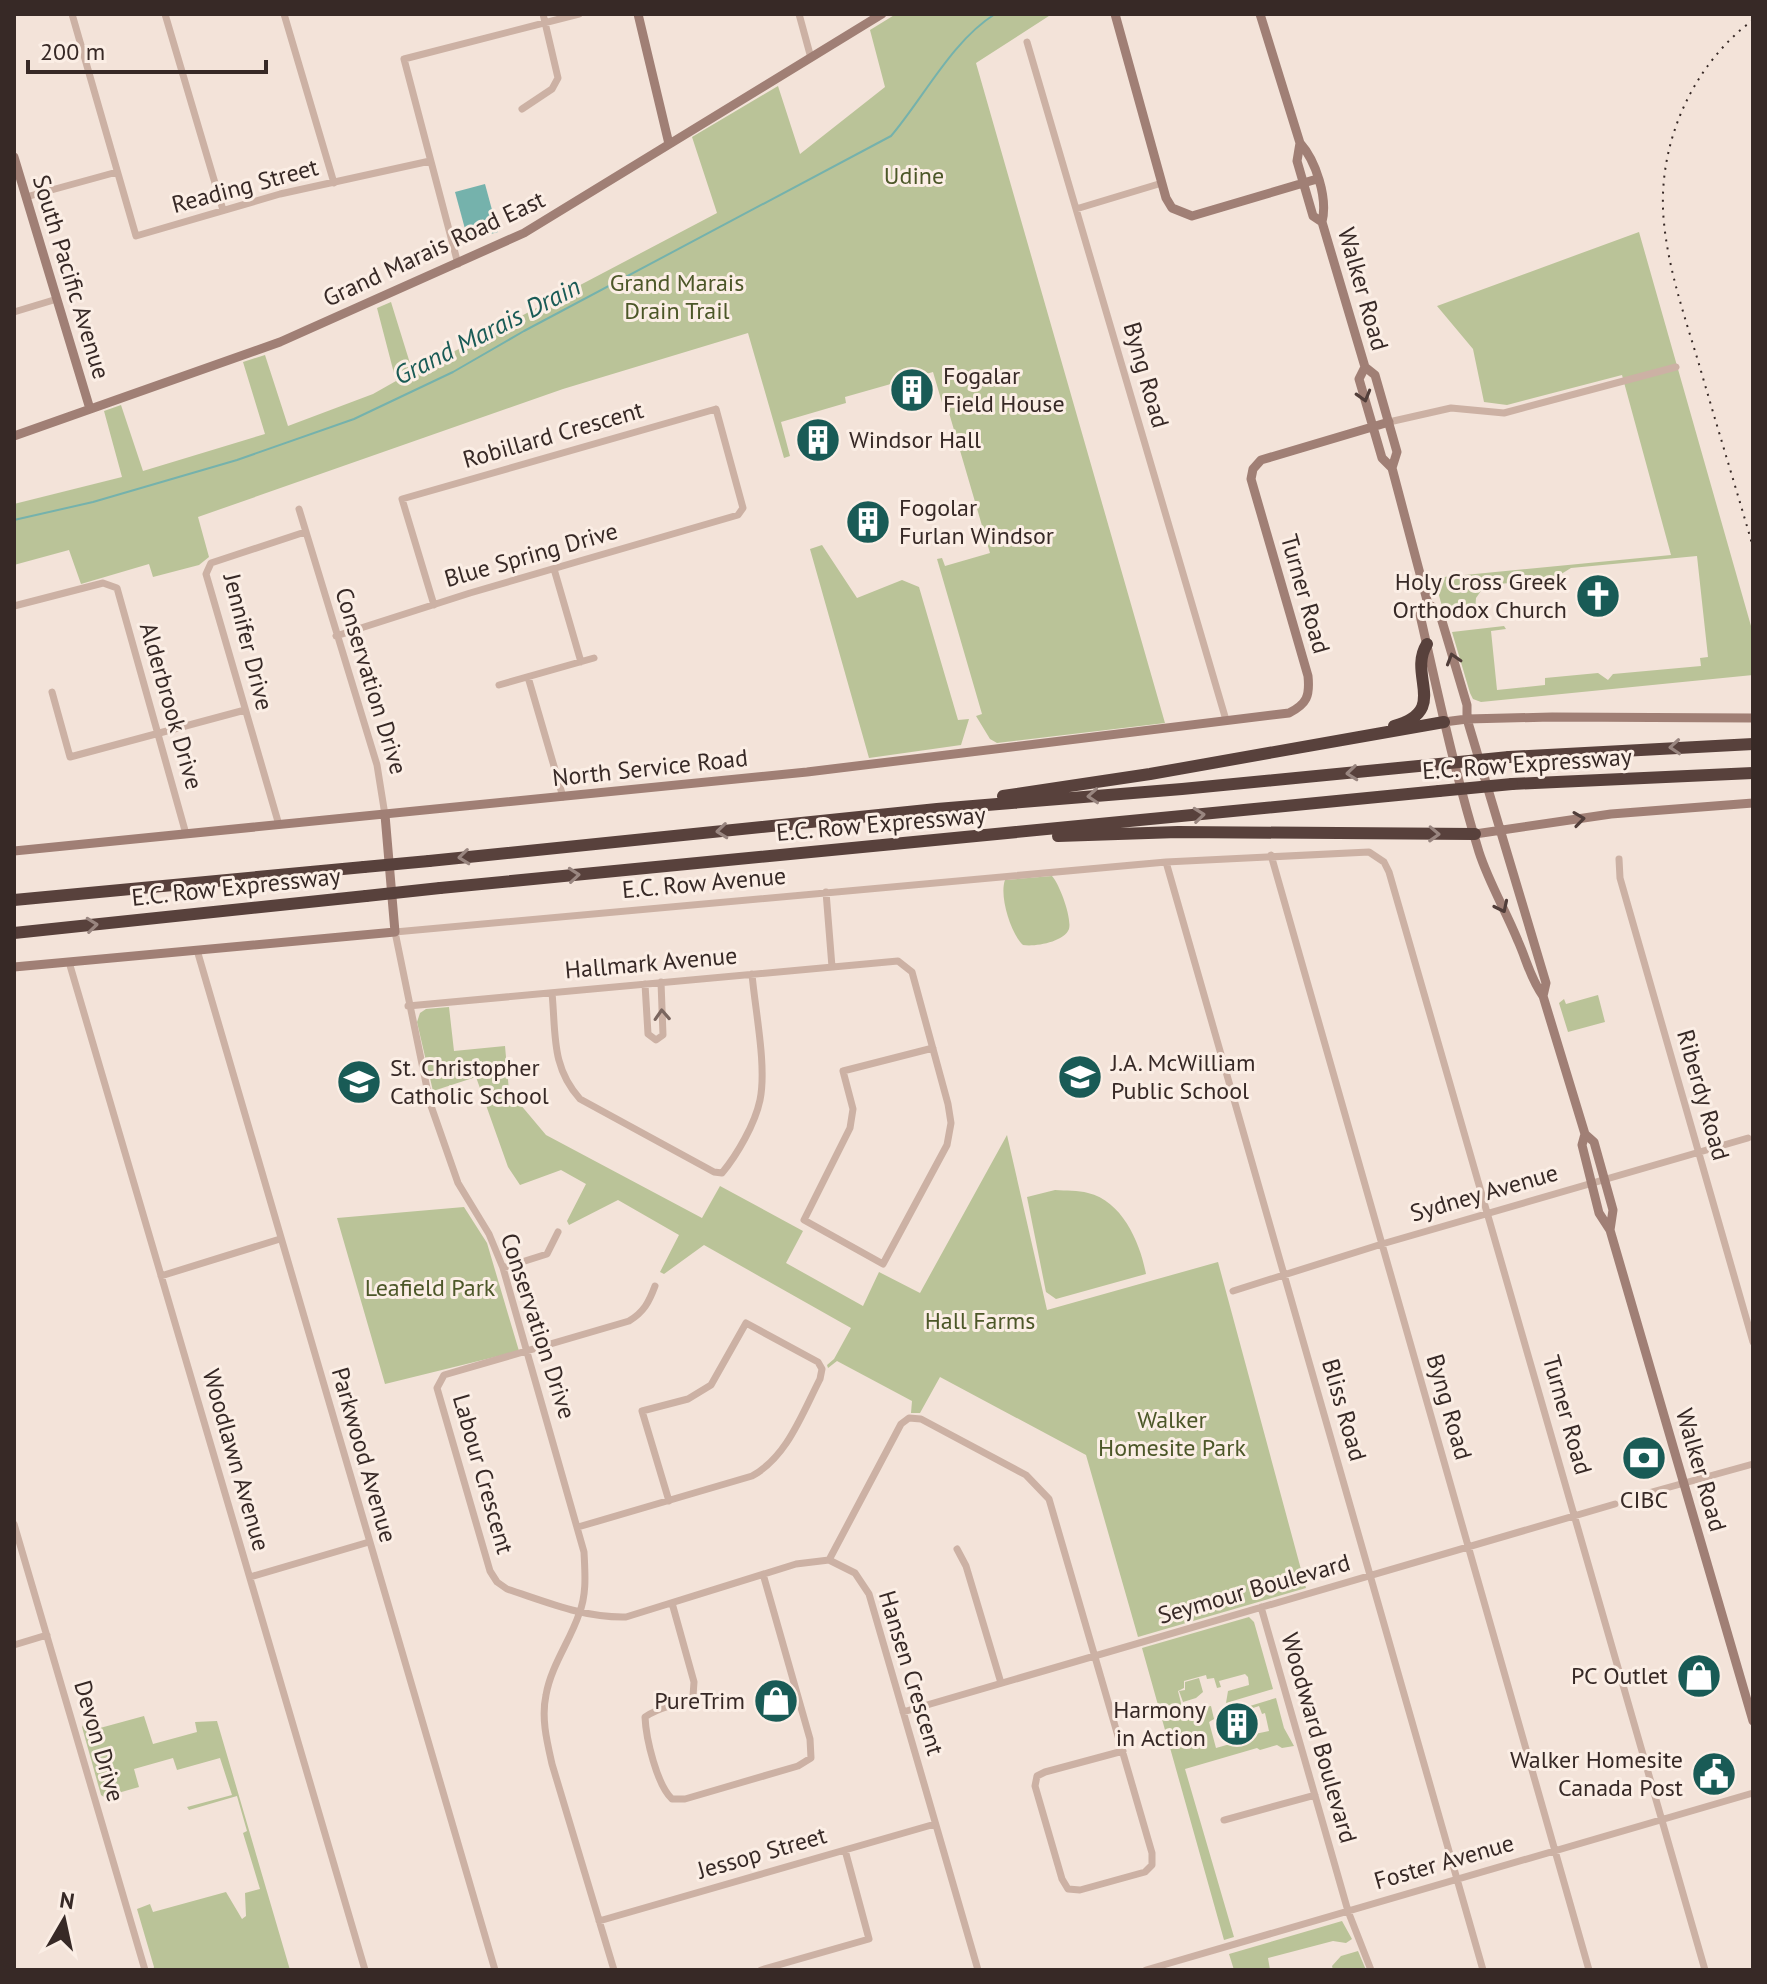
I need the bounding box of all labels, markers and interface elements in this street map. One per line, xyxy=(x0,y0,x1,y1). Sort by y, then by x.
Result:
scale bar xyxy=(28,24,266,74)
text: 200 m xyxy=(40,36,105,67)
street label: Reading Street xyxy=(168,151,321,220)
park label: Udine xyxy=(884,160,944,191)
street label: South Pacific Avenue xyxy=(26,171,117,383)
street label: Grand Marais Road East xyxy=(318,184,550,314)
street label: Walker Road xyxy=(1331,224,1396,354)
park label: Grand Marais Drain Trail xyxy=(610,267,744,326)
water label: Grand Marais Drain xyxy=(388,269,586,392)
street label: Byng Road xyxy=(1117,318,1176,431)
place label: Fogalar Field House xyxy=(943,360,1065,419)
building icon: Fogalar Field House xyxy=(888,366,936,414)
one-way arrow xyxy=(1355,389,1371,403)
street label: Robillard Crescent xyxy=(459,394,647,475)
building icon: Windsor Hall xyxy=(794,416,842,464)
place label: Windsor Hall xyxy=(849,424,981,455)
place label: Fogolar Furlan Windsor xyxy=(899,492,1054,551)
building icon: Fogolar Furlan Windsor xyxy=(844,498,892,546)
street label: Blue Spring Drive xyxy=(441,515,621,594)
street label: Turner Road xyxy=(1274,531,1337,657)
place label: Holy Cross Greek Orthodox Church xyxy=(1392,566,1567,625)
street label: Jennifer Drive xyxy=(216,569,280,713)
church icon: Holy Cross Greek Orthodox Church xyxy=(1574,572,1622,620)
street label: Conservation Drive xyxy=(328,584,415,778)
street label: Alderbrook Drive xyxy=(133,619,210,793)
one-way arrow xyxy=(1446,652,1462,666)
one-way arrow xyxy=(1668,738,1681,755)
street label: E.C. Row Expressway xyxy=(1421,741,1633,786)
street label: North Service Road xyxy=(551,742,749,793)
one-way arrow xyxy=(1345,764,1358,781)
one-way arrow xyxy=(1086,788,1099,805)
street label: E.C. Row Expressway xyxy=(775,799,987,848)
one-way arrow xyxy=(1193,806,1206,823)
one-way arrow xyxy=(1572,811,1586,828)
one-way arrow xyxy=(715,822,728,839)
one-way arrow xyxy=(1428,826,1441,843)
one-way arrow xyxy=(457,849,470,866)
street label: E.C. Row Expressway xyxy=(130,860,342,913)
street label: E.C. Row Avenue xyxy=(621,860,787,905)
one-way arrow xyxy=(568,867,581,884)
one-way arrow xyxy=(1492,899,1508,914)
one-way arrow xyxy=(85,916,98,933)
street label: Hallmark Avenue xyxy=(563,940,738,985)
one-way arrow xyxy=(654,1008,671,1021)
street label: Riberdy Road xyxy=(1670,1026,1737,1164)
place label: J.A. McWilliam Public School xyxy=(1110,1047,1255,1106)
place label: St. Christopher Catholic School xyxy=(390,1052,549,1111)
school or university icon: J.A. McWilliam Public School xyxy=(1056,1053,1104,1101)
school or university icon: St. Christopher Catholic School xyxy=(335,1058,383,1106)
street label: Sydney Avenue xyxy=(1406,1157,1561,1228)
street label: Conservation Drive xyxy=(494,1229,583,1423)
park label: Leafield Park xyxy=(365,1272,496,1303)
park label: Hall Farms xyxy=(925,1305,1035,1336)
street label: Byng Road xyxy=(1420,1350,1479,1463)
street label: Turner Road xyxy=(1536,1352,1599,1478)
street label: Bliss Road xyxy=(1315,1355,1374,1465)
street label: Parkwood Avenue xyxy=(325,1364,404,1546)
street label: Woodlawn Avenue xyxy=(196,1365,277,1554)
street label: Labour Crescent xyxy=(446,1390,521,1557)
park label: Walker Homesite Park xyxy=(1098,1404,1246,1463)
street label: Walker Road xyxy=(1669,1405,1734,1535)
bank icon: CIBC xyxy=(1620,1434,1668,1482)
place label: CIBC xyxy=(1620,1484,1668,1515)
street label: Seymour Boulevard xyxy=(1154,1546,1354,1631)
street label: Hansen Crescent xyxy=(872,1587,951,1759)
street label: Woodward Boulevard xyxy=(1275,1629,1364,1847)
shop icon: PC Outlet xyxy=(1675,1652,1723,1700)
place label: PC Outlet xyxy=(1571,1660,1668,1691)
street label: Devon Drive xyxy=(67,1677,132,1805)
shop icon: PureTrim xyxy=(752,1677,800,1725)
place label: PureTrim xyxy=(654,1685,745,1716)
place label: Harmony in Action xyxy=(1113,1694,1206,1753)
building icon: Harmony in Action xyxy=(1213,1700,1261,1748)
place label: Walker Homesite Canada Post xyxy=(1510,1744,1683,1803)
public building icon: Walker Homesite Canada Post xyxy=(1690,1750,1738,1798)
street label: Jessop Street xyxy=(693,1819,830,1886)
street label: Foster Avenue xyxy=(1370,1827,1517,1896)
north arrow xyxy=(24,1880,104,1960)
text: N xyxy=(58,1885,76,1915)

